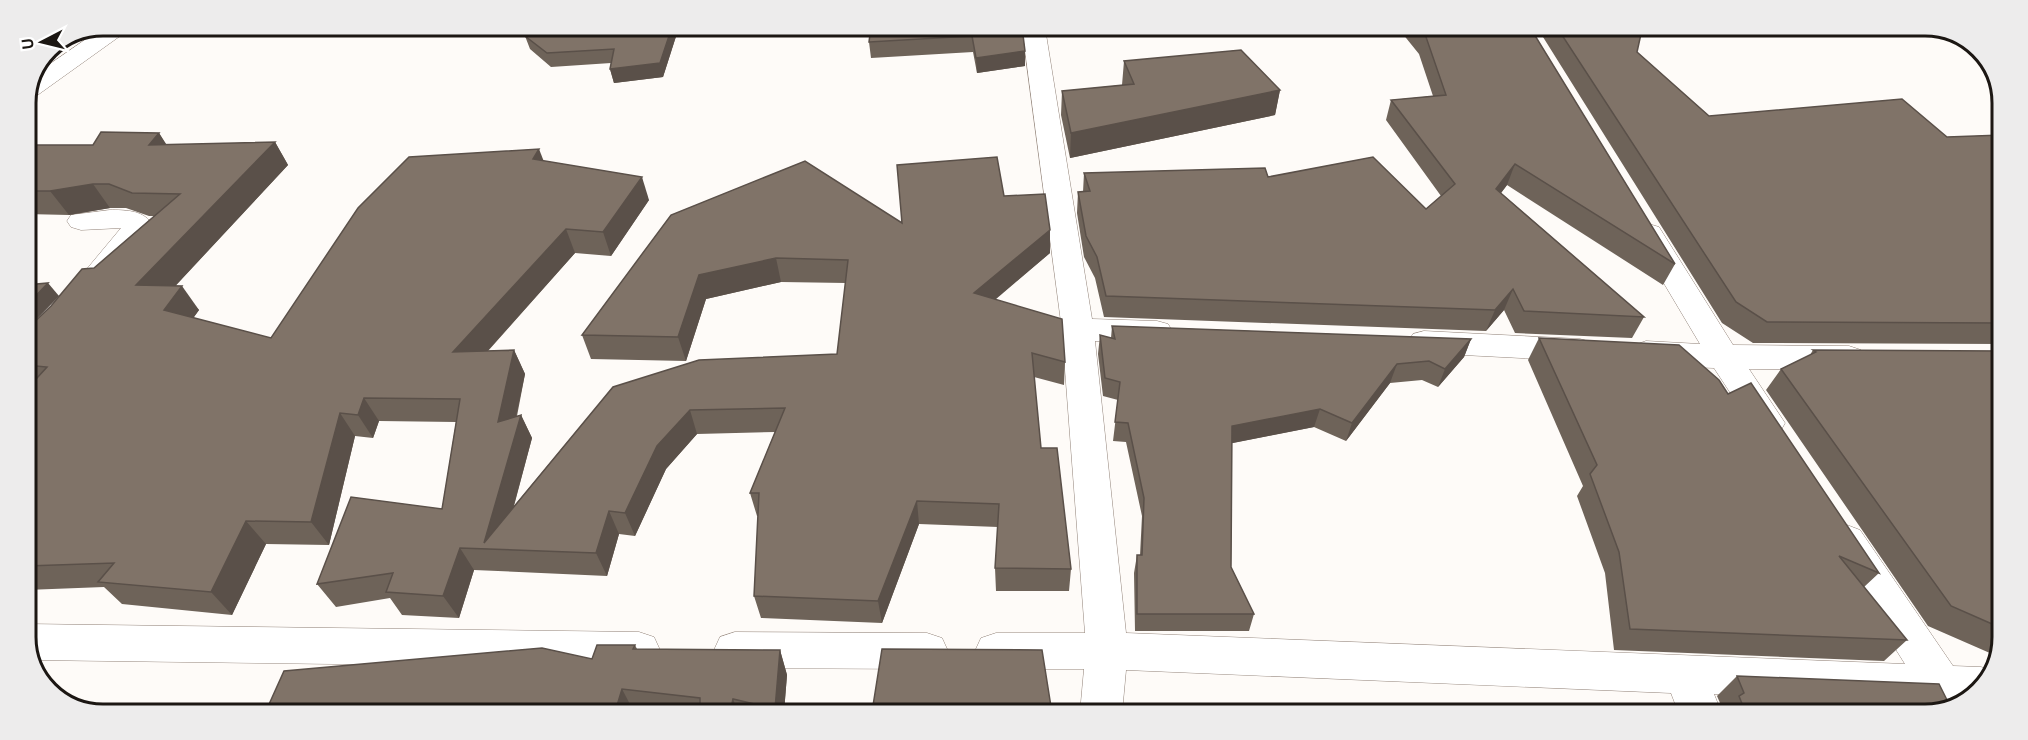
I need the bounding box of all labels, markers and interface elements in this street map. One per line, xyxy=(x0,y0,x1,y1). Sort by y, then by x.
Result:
north arrow xyxy=(12,12,72,72)
text: U xyxy=(17,37,37,50)

